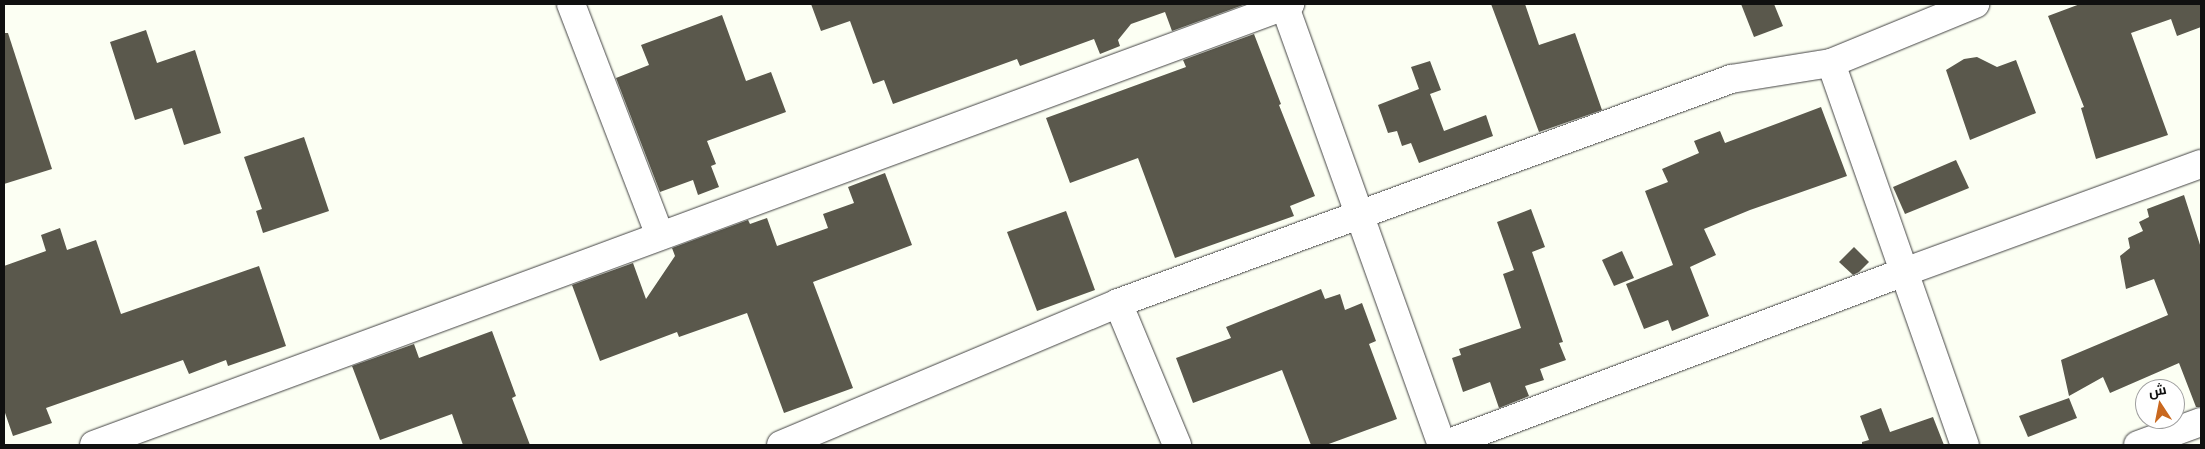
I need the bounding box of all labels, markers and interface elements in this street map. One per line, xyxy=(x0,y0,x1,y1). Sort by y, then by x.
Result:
north arrow xyxy=(2135,379,2185,429)
text: ش xyxy=(2147,380,2168,401)

